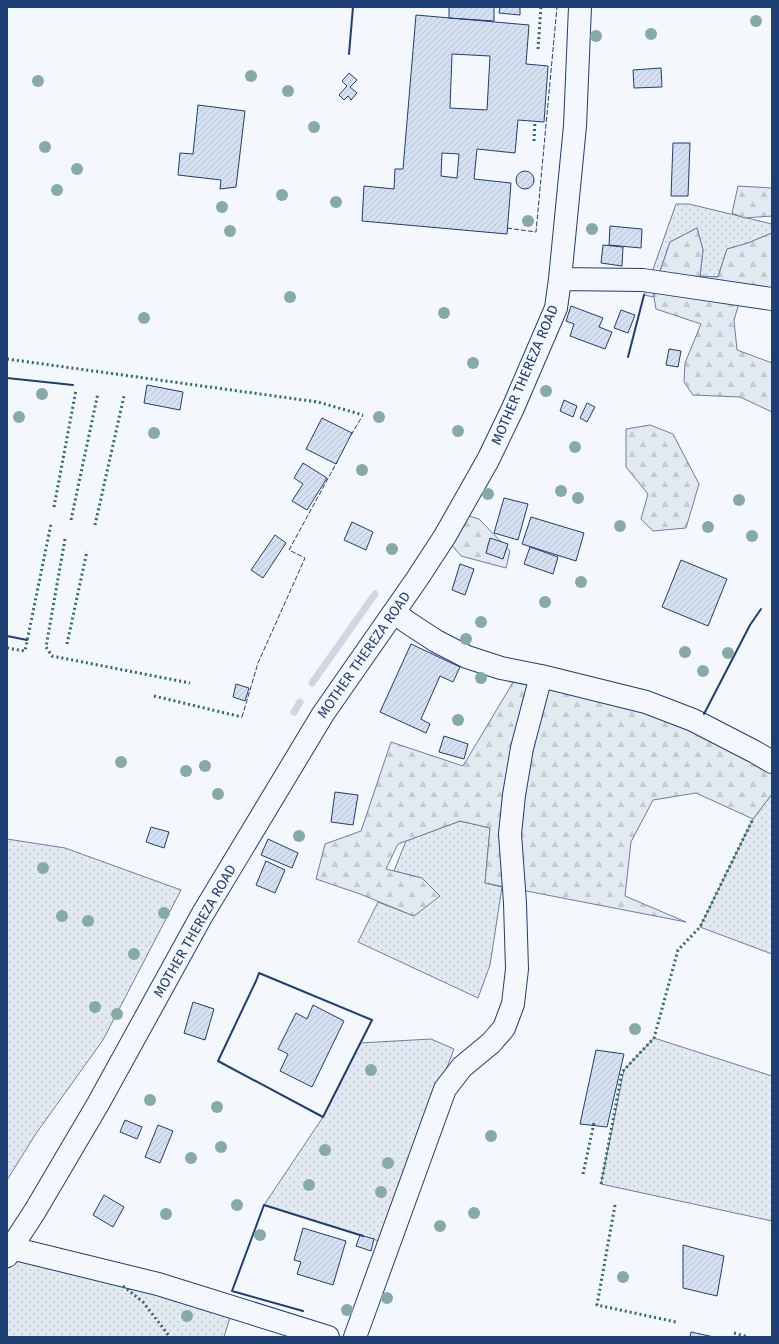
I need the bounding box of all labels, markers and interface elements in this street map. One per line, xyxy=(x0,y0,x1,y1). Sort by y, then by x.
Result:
street label: MOTHER THEREZA ROAD xyxy=(488,302,562,448)
street label: MOTHER THEREZA ROAD xyxy=(314,589,414,721)
street label: MOTHER THEREZA ROAD xyxy=(150,862,240,1000)

